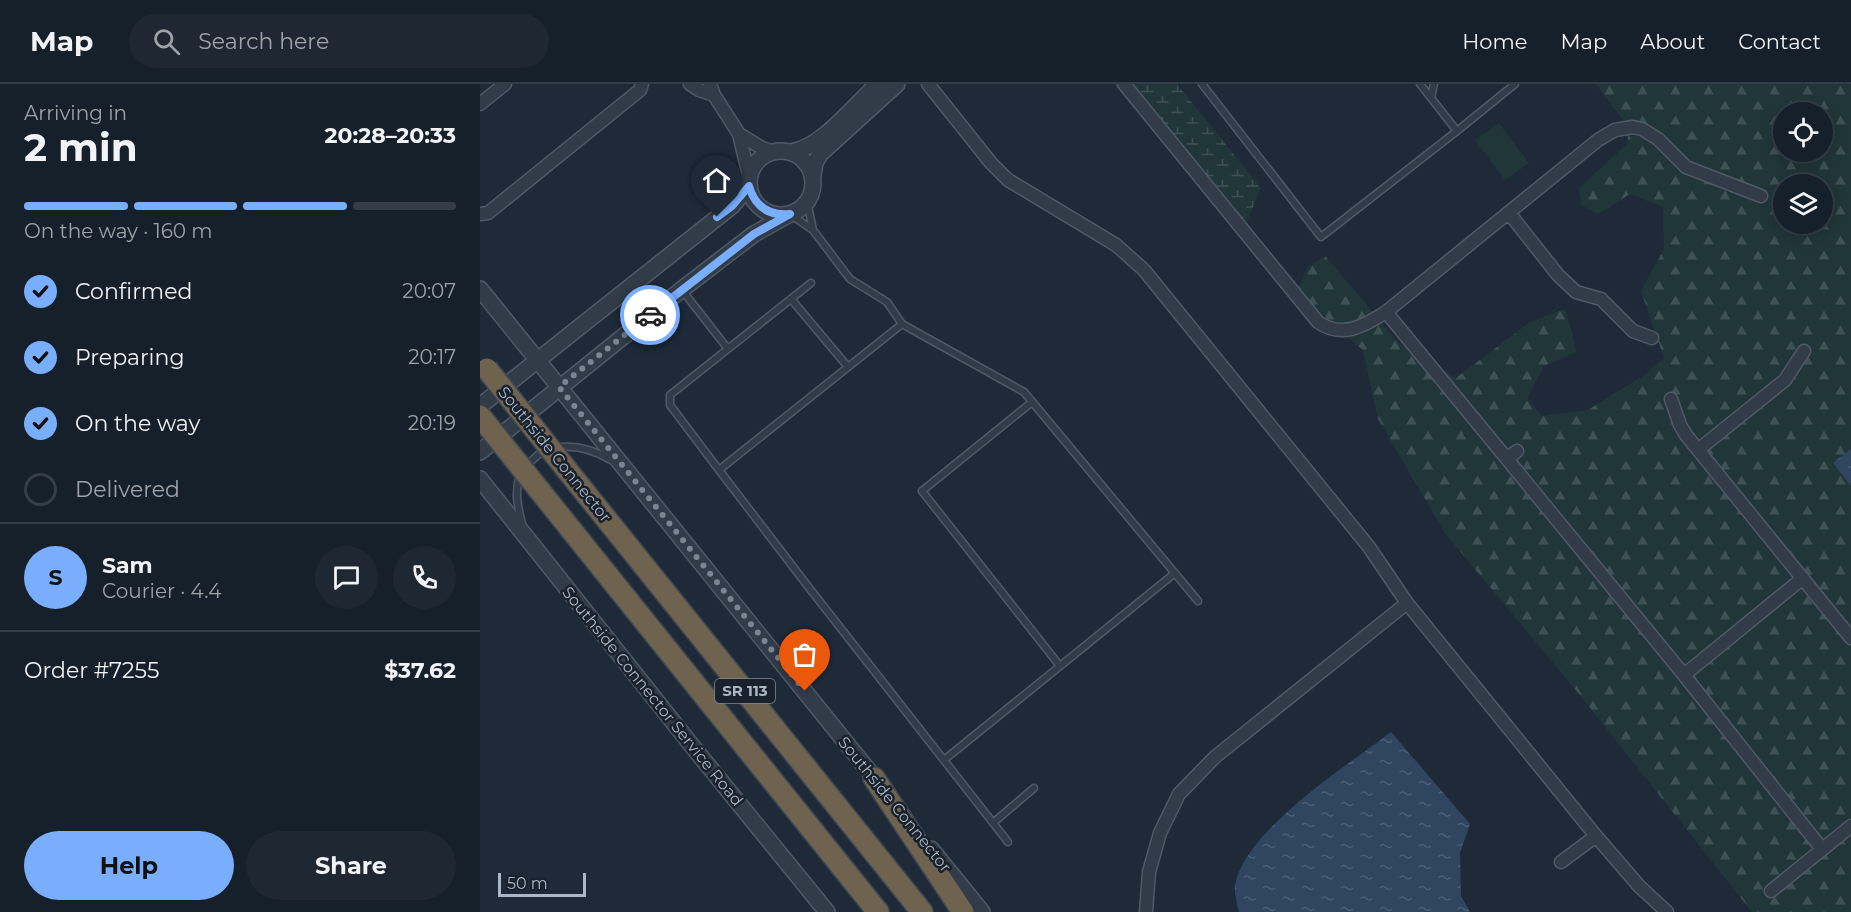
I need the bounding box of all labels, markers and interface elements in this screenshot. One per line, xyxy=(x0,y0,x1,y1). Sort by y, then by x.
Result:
search box xyxy=(129,14,549,68)
text: Map xyxy=(30,24,93,58)
icon: search xyxy=(150,25,183,58)
text: Search here xyxy=(198,28,329,55)
text: Home xyxy=(1462,29,1527,54)
text: Map xyxy=(1560,29,1607,54)
text: About xyxy=(1640,29,1705,54)
text: Contact xyxy=(1738,29,1821,54)
text: Arriving in xyxy=(24,101,127,125)
map controls xyxy=(1773,102,1833,234)
button: locate xyxy=(1773,102,1833,162)
text: 20:28–20:33 xyxy=(325,122,456,149)
text: 2 min xyxy=(24,123,138,171)
pin xyxy=(691,155,742,217)
icon: home xyxy=(700,164,733,197)
button: layers xyxy=(1773,174,1833,234)
text: On the way · 160 m xyxy=(24,219,213,243)
icon: check xyxy=(24,275,57,308)
text: Confirmed xyxy=(75,278,192,305)
text: 20:07 xyxy=(402,279,456,303)
courier xyxy=(620,285,680,345)
icon: car xyxy=(634,299,667,332)
icon: check xyxy=(24,341,57,374)
text: Preparing xyxy=(75,344,184,371)
text: 20:17 xyxy=(408,345,456,369)
street label: Southside Connector xyxy=(494,383,615,526)
icon: check xyxy=(24,407,57,440)
text: On the way xyxy=(75,410,200,437)
text: 20:19 xyxy=(408,411,456,435)
text: Delivered xyxy=(75,476,180,503)
button: chat xyxy=(315,546,378,609)
button: phone xyxy=(393,546,456,609)
text: Sam xyxy=(102,552,153,579)
text: S xyxy=(48,564,63,591)
text: Courier · 4.4 xyxy=(102,579,221,603)
street label: Southside Connector Service Road xyxy=(558,583,747,810)
pin xyxy=(779,629,830,691)
icon: bag xyxy=(788,638,821,671)
text: Order #7255 xyxy=(24,657,159,684)
text: $37.62 xyxy=(384,657,456,684)
road number: SR 113 xyxy=(715,679,775,703)
street label: Southside Connector xyxy=(834,733,955,876)
button: Help xyxy=(24,831,234,900)
button: Share xyxy=(246,831,456,900)
scale bar xyxy=(498,870,586,898)
text: 50 m xyxy=(507,874,548,893)

